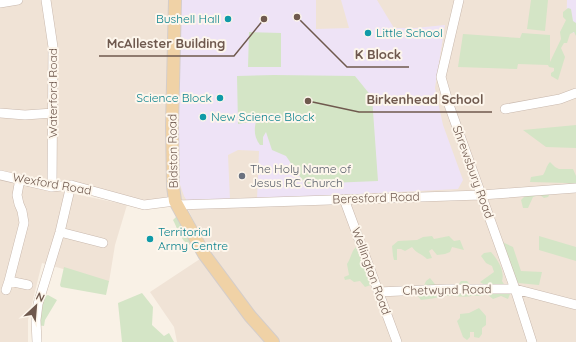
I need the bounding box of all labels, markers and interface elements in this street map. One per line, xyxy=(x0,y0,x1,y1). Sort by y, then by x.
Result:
place label: Bushell Hall xyxy=(156,11,220,26)
marker: Bushell Hall xyxy=(223,14,233,24)
place label: Little School xyxy=(376,25,443,40)
marker: Little School xyxy=(363,28,373,38)
callout: McAllester Building xyxy=(99,31,234,56)
text: McAllester Building xyxy=(107,35,225,51)
callout: K Block xyxy=(347,42,409,67)
text: K Block xyxy=(355,46,401,62)
street label: Waterford Road xyxy=(45,48,60,138)
callout: Birkenhead School xyxy=(359,87,492,112)
place label: Science Block xyxy=(136,90,212,105)
text: Birkenhead School xyxy=(367,91,483,107)
marker: Science Block xyxy=(215,93,225,103)
place label: New Science Block xyxy=(211,109,315,124)
marker: New Science Block xyxy=(198,112,208,122)
street label: Bidston Road xyxy=(164,114,181,188)
street label: Shrewsbury Road xyxy=(450,123,497,220)
place label: The Holy Name of Jesus RC Church xyxy=(250,161,352,190)
street label: Wexford Road xyxy=(12,169,93,198)
marker: The Holy Name of Jesus RC Church xyxy=(237,171,247,181)
street label: Beresford Road xyxy=(332,188,420,207)
place label: Territorial Army Centre xyxy=(158,224,228,253)
street label: Wellington Road xyxy=(349,225,394,317)
marker: Territorial Army Centre xyxy=(145,234,155,244)
street label: Chetwynd Road xyxy=(402,281,492,298)
north arrow xyxy=(16,286,56,326)
text: N xyxy=(34,289,47,305)

